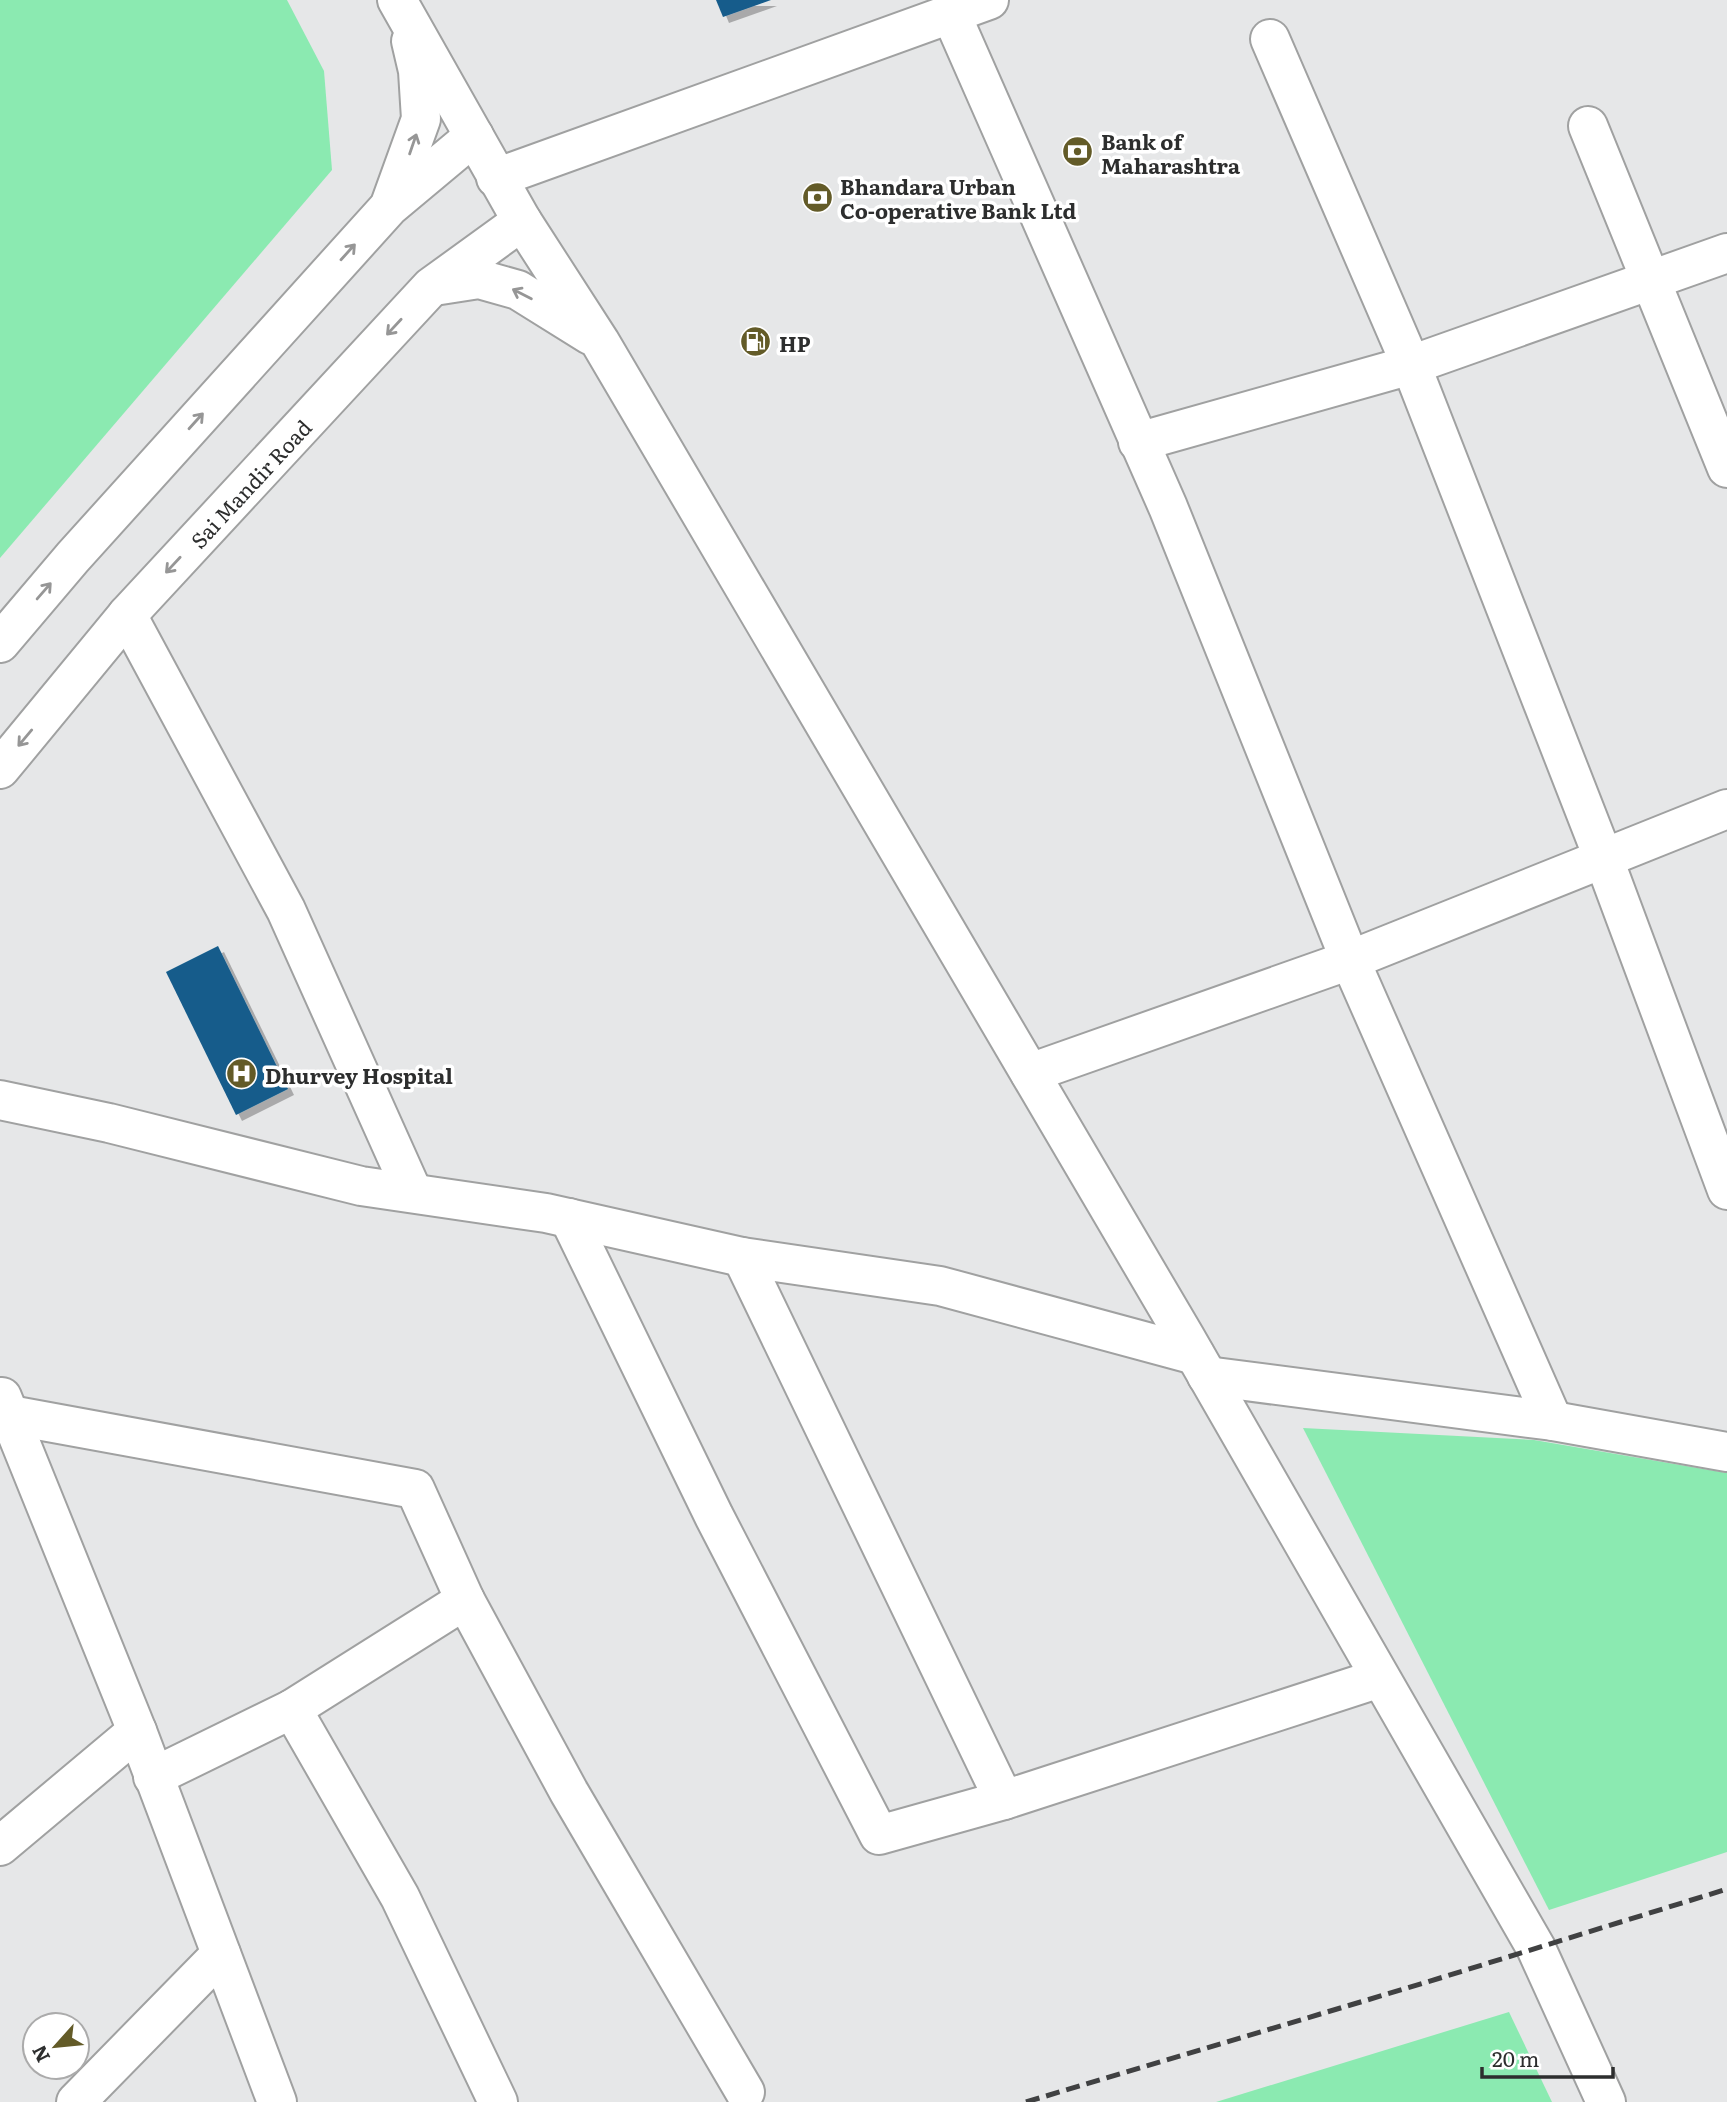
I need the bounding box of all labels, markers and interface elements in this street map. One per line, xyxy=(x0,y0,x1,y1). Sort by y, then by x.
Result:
place label: Bank of Maharashtra xyxy=(1101,125,1241,180)
one-way arrow xyxy=(408,133,420,155)
bank icon: Bank of Maharashtra xyxy=(1061,135,1095,169)
place label: Bhandara Urban Co-operative Bank Ltd xyxy=(840,170,1077,225)
bank icon: Bhandara Urban Co-operative Bank Ltd xyxy=(800,180,834,214)
one-way arrow xyxy=(340,243,356,261)
one-way arrow xyxy=(512,286,532,300)
one-way arrow xyxy=(386,318,403,335)
fuel station icon: HP xyxy=(739,325,773,359)
place label: HP xyxy=(779,327,811,358)
street label: Sai Mandir Road xyxy=(182,411,317,554)
one-way arrow xyxy=(188,412,204,430)
one-way arrow xyxy=(165,556,181,574)
one-way arrow xyxy=(36,582,52,600)
one-way arrow xyxy=(18,729,33,747)
hospital icon: Dhurvey Hospital xyxy=(225,1057,259,1091)
place label: Dhurvey Hospital xyxy=(265,1059,453,1090)
north arrow xyxy=(21,2011,91,2081)
scale bar xyxy=(1482,2036,1613,2080)
text: N xyxy=(24,2041,56,2068)
text: 20 m xyxy=(1492,2042,1539,2073)

